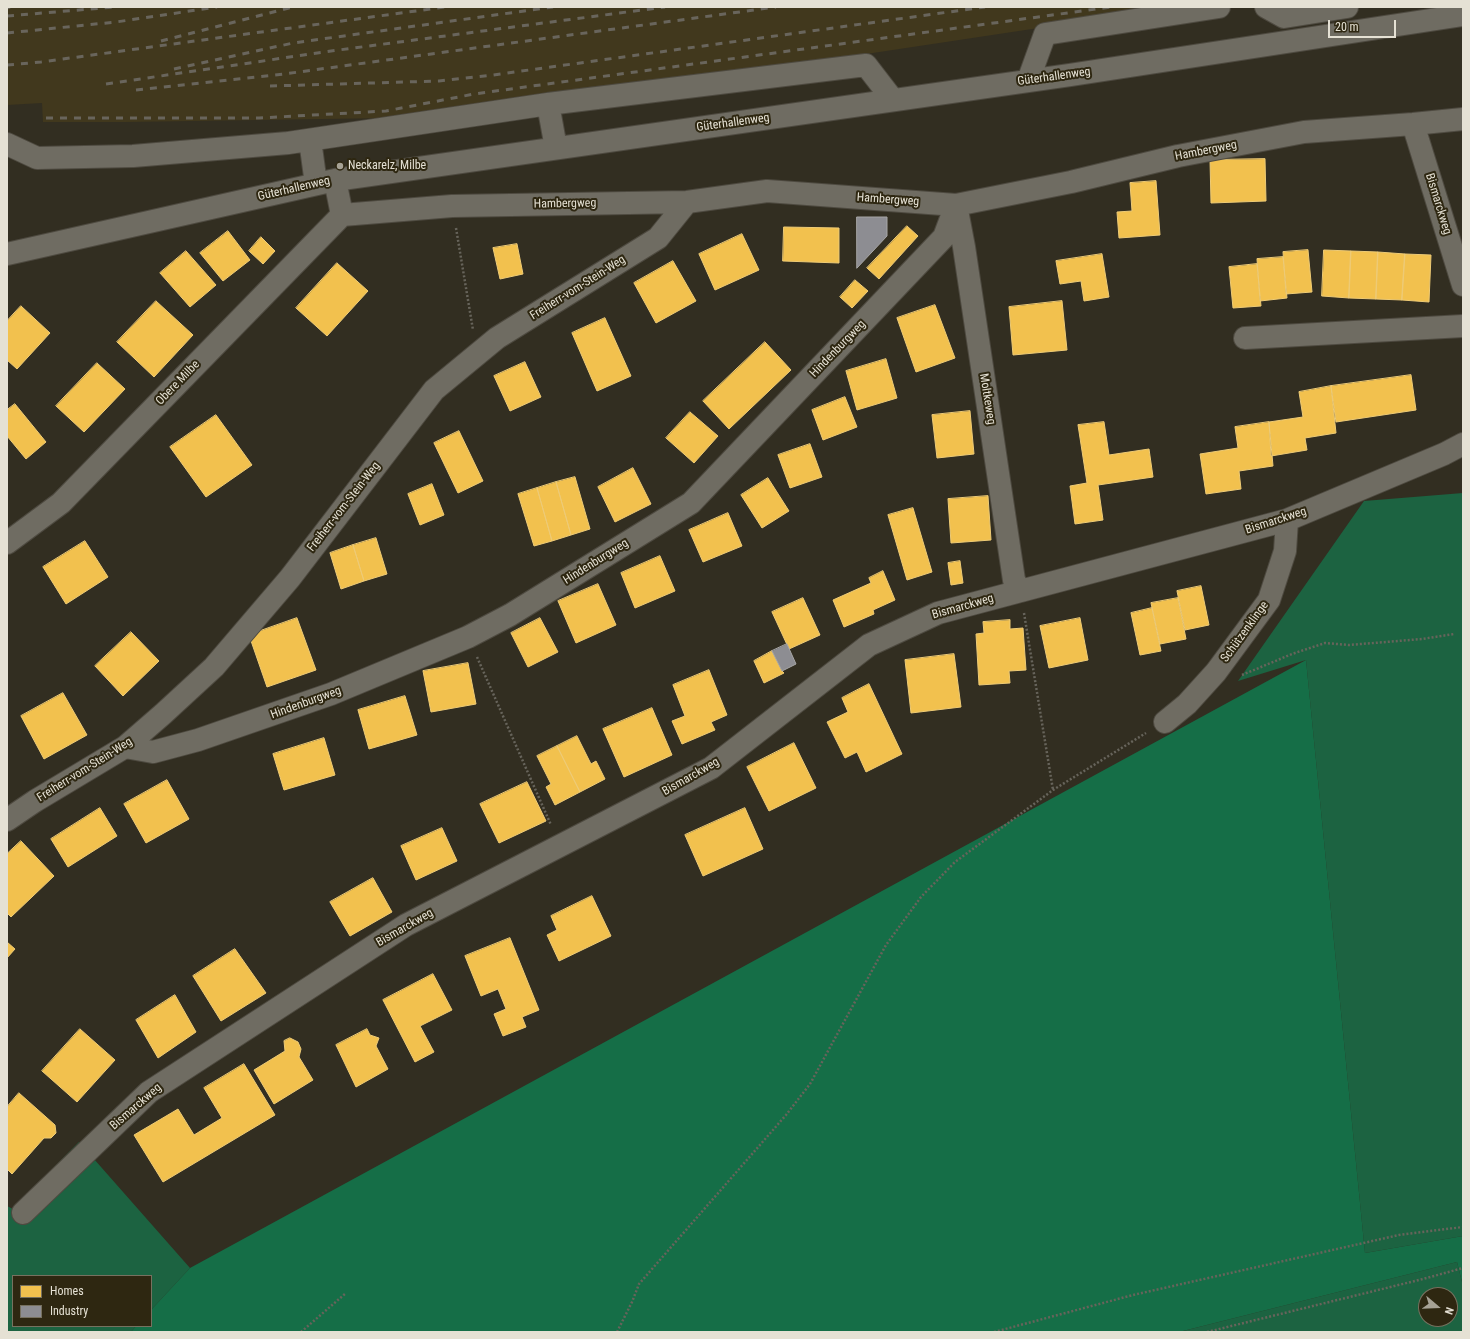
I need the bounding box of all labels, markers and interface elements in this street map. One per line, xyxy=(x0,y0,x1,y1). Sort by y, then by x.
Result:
scale bar xyxy=(1330,12,1398,38)
text: 20 m xyxy=(1335,20,1359,34)
street label: Güterhallenweg xyxy=(1017,65,1091,89)
street label: Güterhallenweg xyxy=(696,111,770,135)
street label: Hambergweg xyxy=(1174,138,1238,164)
place label: Neckarelz, Milbe xyxy=(348,159,426,173)
marker: Neckarelz, Milbe xyxy=(335,161,345,171)
street label: Bismarckweg xyxy=(1422,172,1454,236)
street label: Güterhallenweg xyxy=(257,174,331,204)
street label: Hambergweg xyxy=(856,191,920,209)
street label: Hambergweg xyxy=(534,196,596,212)
street label: Freiherr-vom-Stein-Weg xyxy=(528,253,628,323)
street label: Hindenburgweg xyxy=(807,317,869,381)
street label: Obere Milbe xyxy=(153,358,203,408)
street label: Moltkeweg xyxy=(976,372,998,426)
street label: Freiherr-vom-Stein-Weg xyxy=(305,459,383,555)
street label: Bismarckweg xyxy=(1244,504,1308,538)
street label: Hindenburgweg xyxy=(561,536,631,588)
street label: Bismarckweg xyxy=(931,591,995,623)
street label: Schützenklinge xyxy=(1218,599,1272,665)
street label: Hindenburgweg xyxy=(269,684,343,722)
street label: Freiherr-vom-Stein-Weg xyxy=(35,735,135,805)
street label: Bismarckweg xyxy=(660,755,722,799)
street label: Bismarckweg xyxy=(374,906,436,950)
street label: Bismarckweg xyxy=(107,1081,165,1133)
legend xyxy=(12,1275,152,1327)
text: Homes xyxy=(50,1284,84,1298)
north arrow xyxy=(1418,1287,1458,1327)
text: Industry xyxy=(50,1304,88,1318)
text: N xyxy=(1442,1305,1456,1316)

